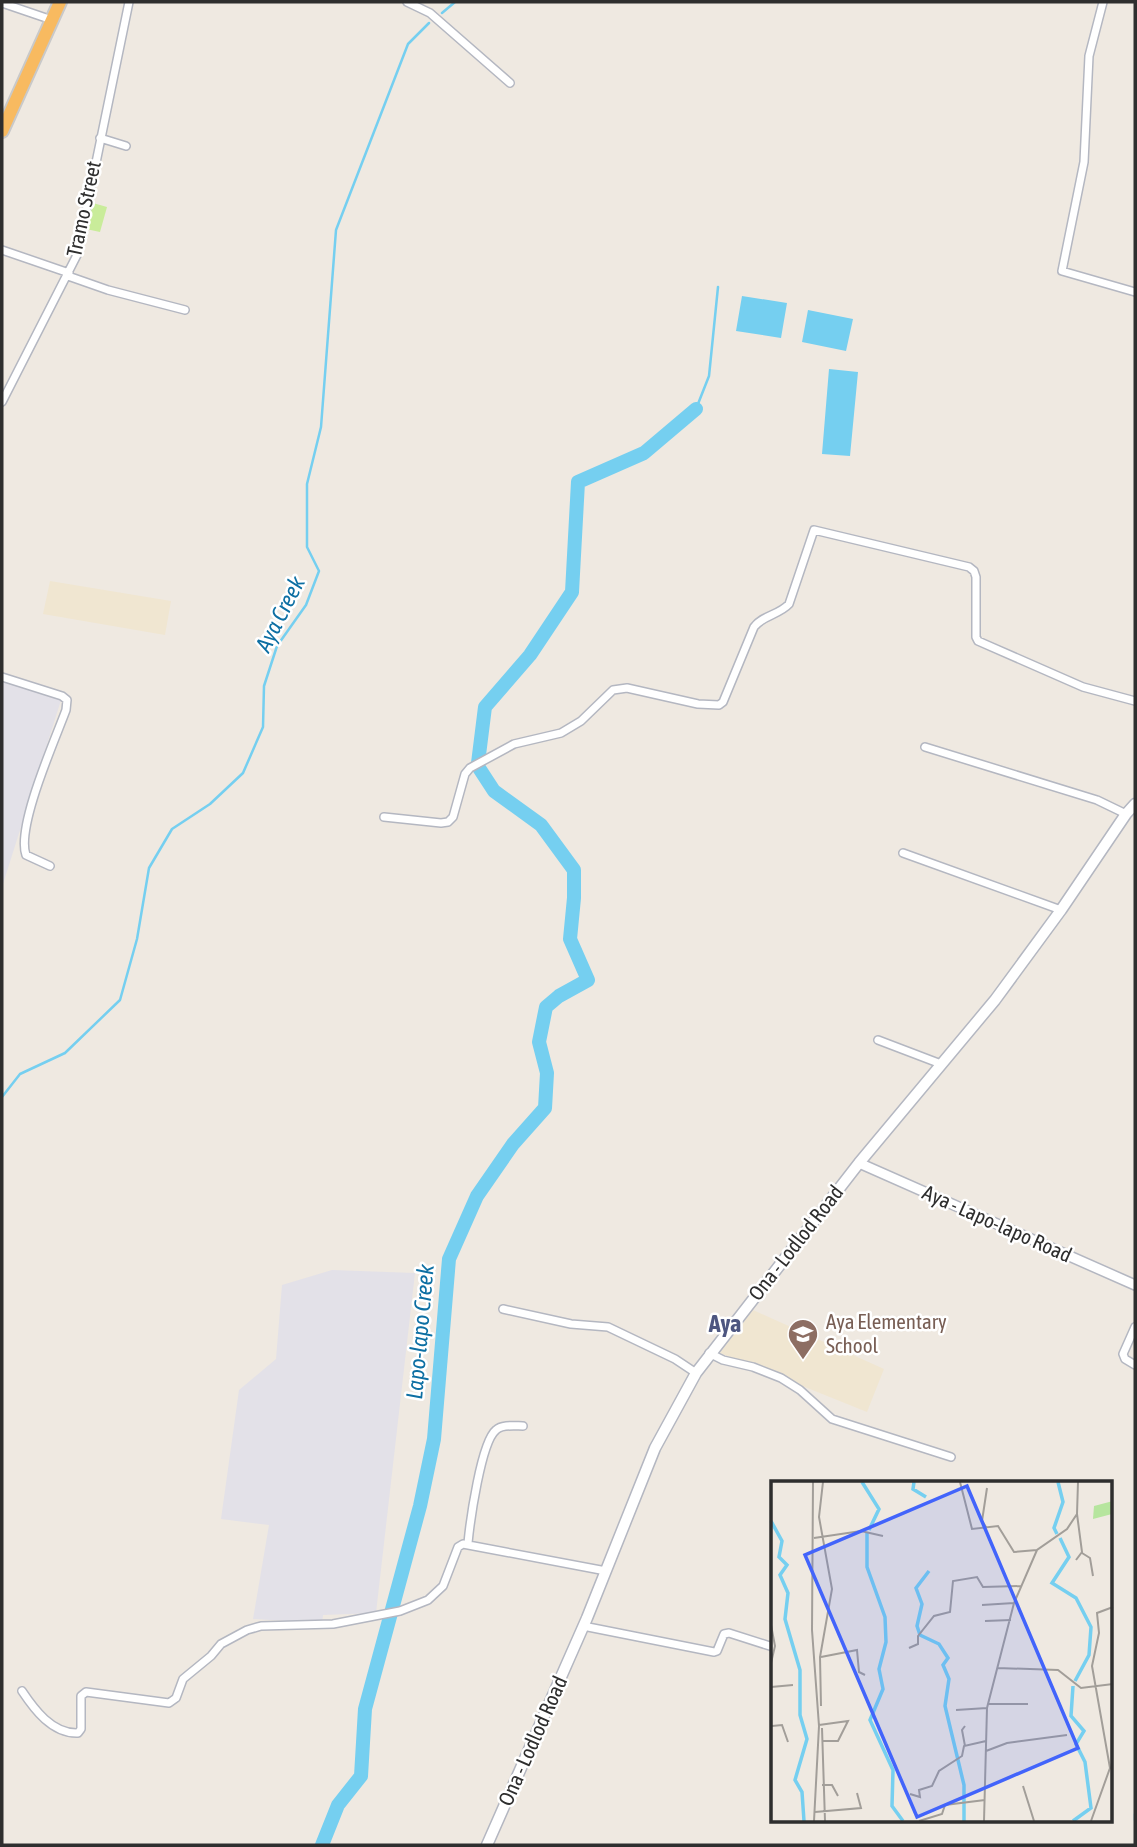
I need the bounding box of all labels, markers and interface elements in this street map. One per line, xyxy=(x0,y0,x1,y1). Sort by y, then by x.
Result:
street label: Tramo Street xyxy=(61,159,105,259)
water label: Aya Creek xyxy=(249,571,310,657)
street label: Aya - Lapo-lapo Road xyxy=(919,1179,1076,1267)
street label: Ona - Lodlod Road xyxy=(743,1180,848,1305)
water label: Lapo-lapo Creek xyxy=(401,1263,439,1401)
place label: Aya Elementary School xyxy=(826,1309,947,1357)
district label: Aya xyxy=(708,1310,741,1337)
school or university icon: Aya Elementary School xyxy=(786,1317,820,1361)
inset map xyxy=(771,1481,1112,1822)
street label: Ona - Lodlod Road xyxy=(493,1672,571,1809)

